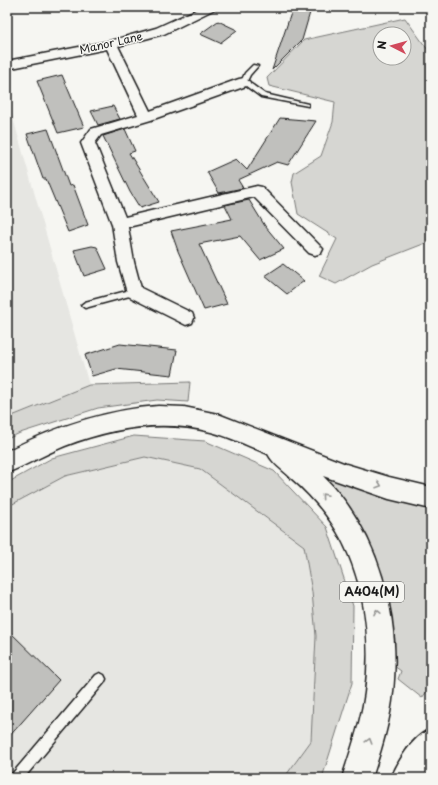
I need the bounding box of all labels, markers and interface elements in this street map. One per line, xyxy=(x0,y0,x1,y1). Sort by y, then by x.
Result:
north arrow xyxy=(372,26,412,66)
street label: Manor Lane xyxy=(78,27,144,58)
text: N xyxy=(373,39,390,50)
one-way arrow xyxy=(375,480,382,489)
one-way arrow xyxy=(322,493,329,500)
road number: A404(M) xyxy=(340,582,404,602)
one-way arrow xyxy=(373,609,381,615)
one-way arrow xyxy=(364,737,373,744)

